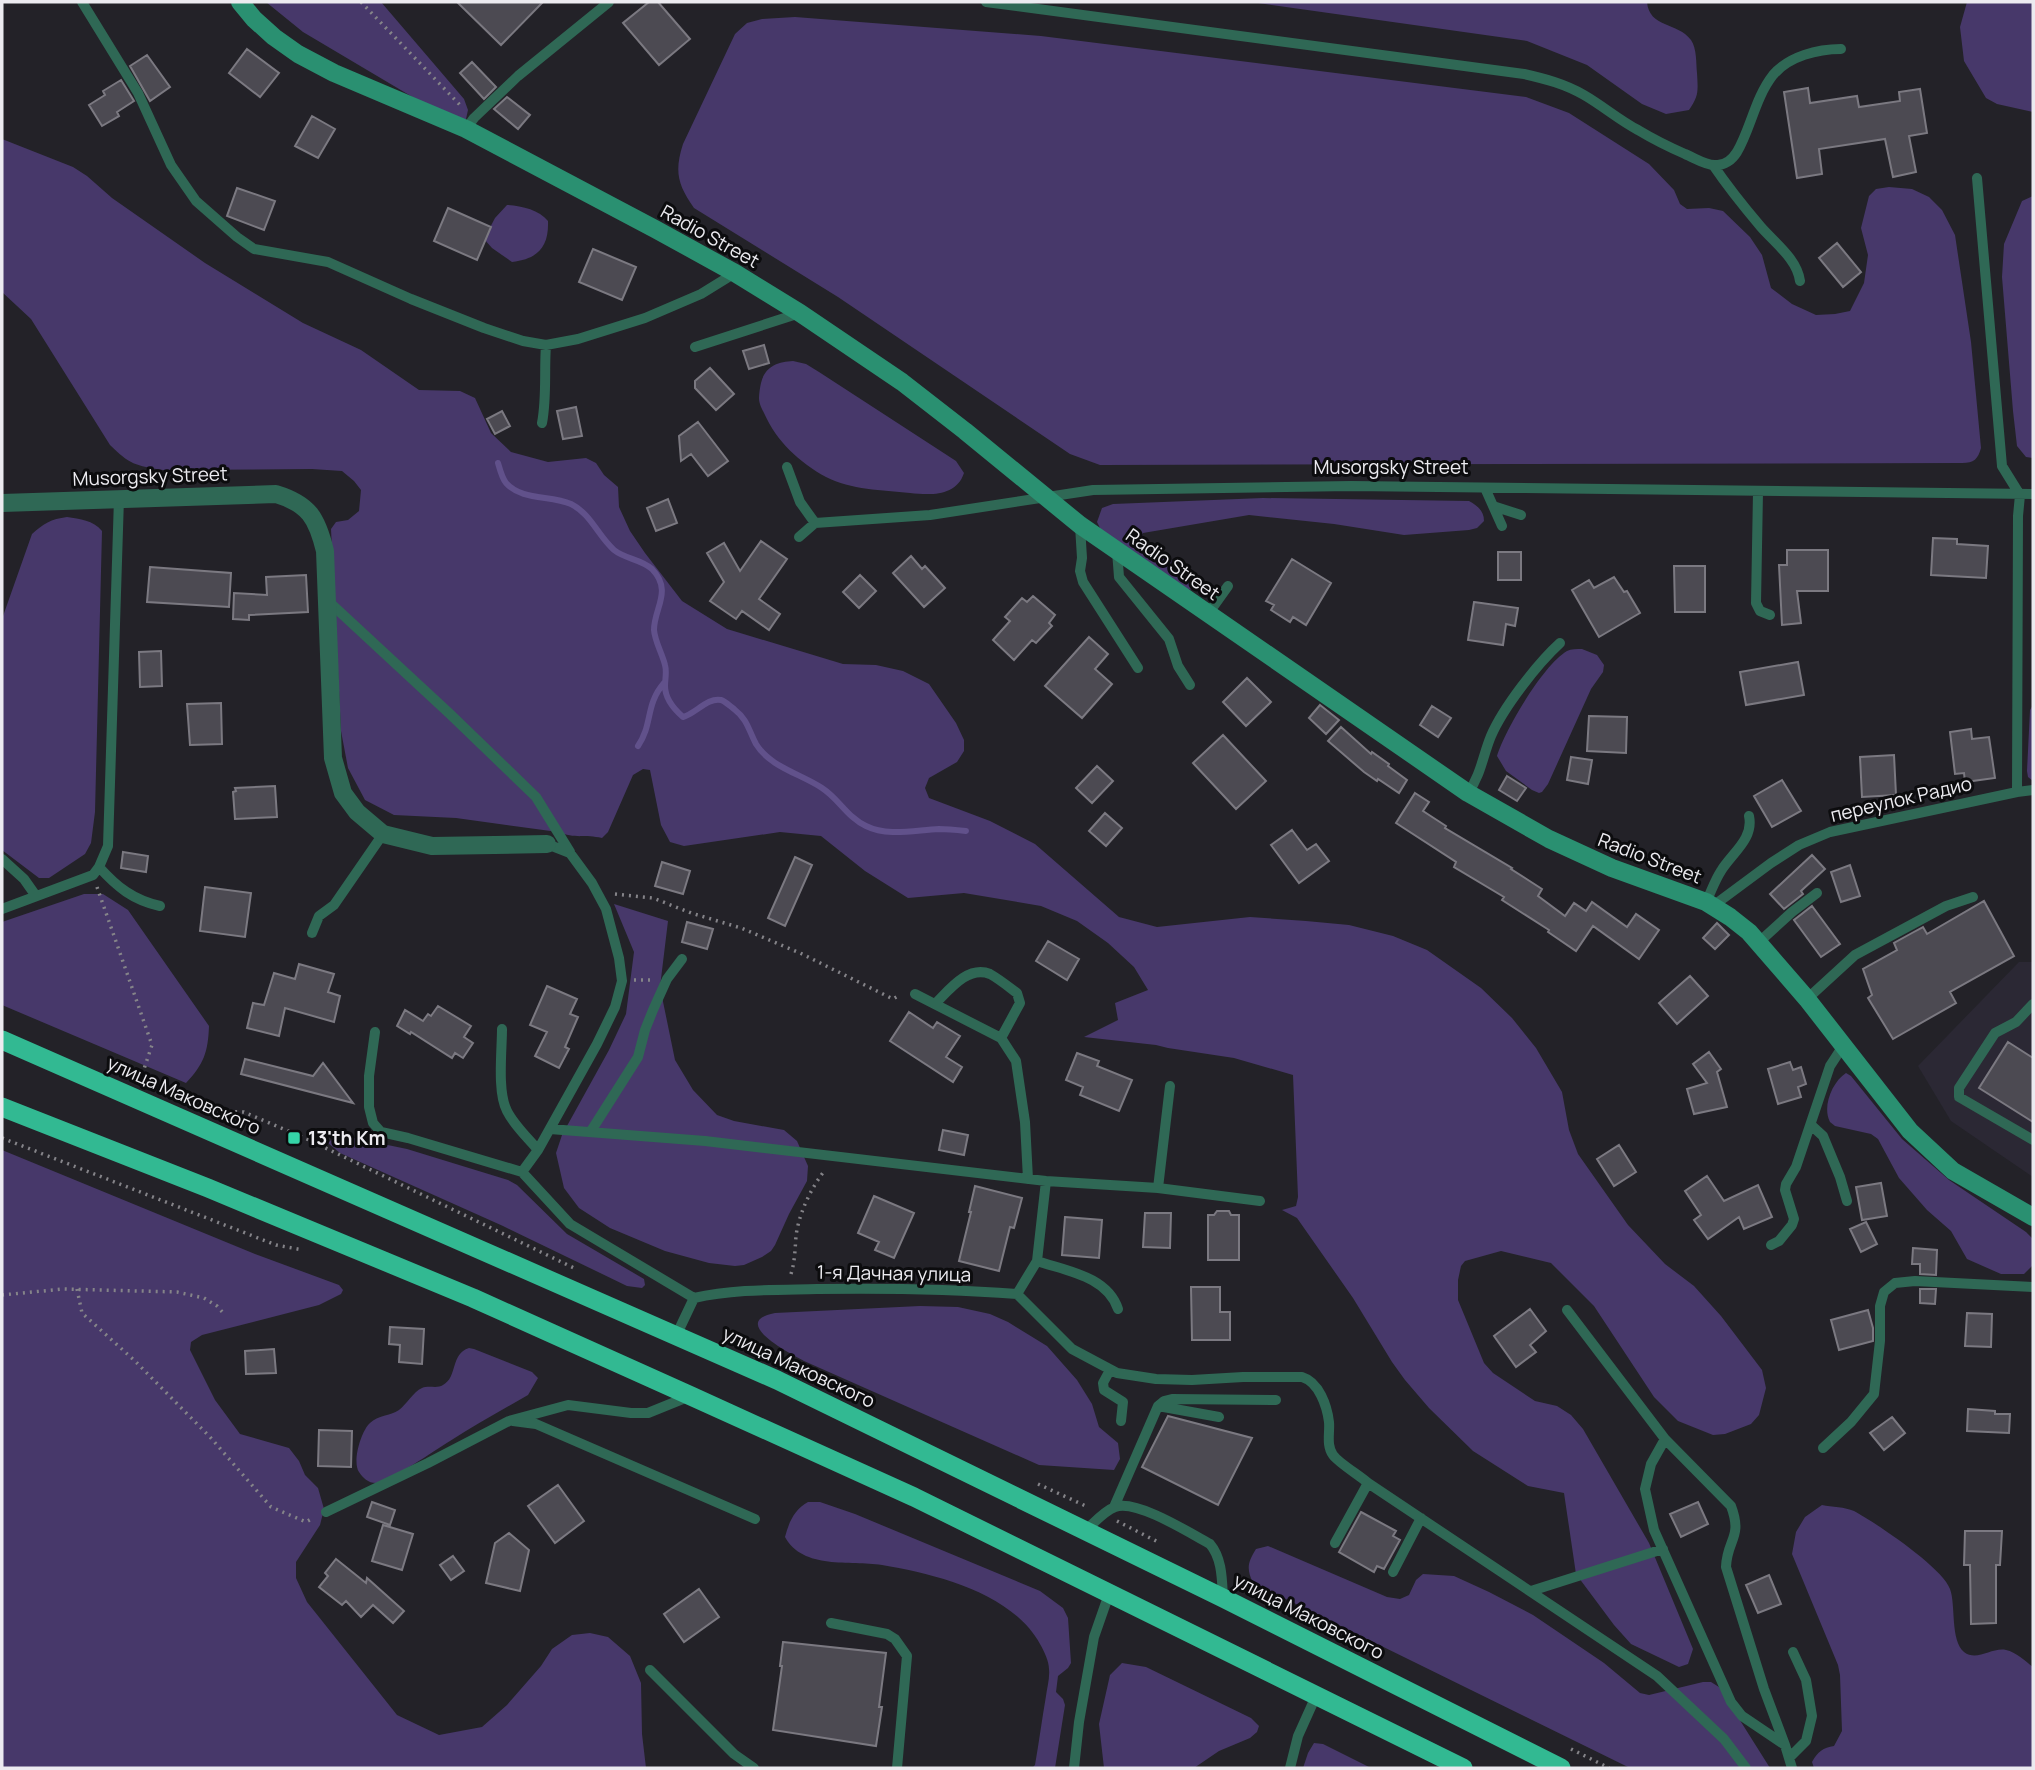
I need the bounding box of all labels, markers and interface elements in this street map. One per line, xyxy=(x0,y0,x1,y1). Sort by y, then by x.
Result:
street label: Radio Street xyxy=(656,198,764,274)
street label: Musorgsky Street xyxy=(1313,454,1469,480)
street label: Musorgsky Street xyxy=(72,460,228,492)
street label: Radio Street xyxy=(1121,522,1225,606)
street label: переулок Радио xyxy=(1828,770,1974,828)
street label: Radio Street xyxy=(1594,826,1706,890)
street label: улица Маковского xyxy=(103,1049,265,1141)
place label: 13'th Km xyxy=(308,1125,386,1151)
marker: 13'th Km xyxy=(286,1130,302,1146)
street label: 1-я Дачная улица xyxy=(817,1259,971,1287)
street label: улица Маковского xyxy=(718,1320,880,1414)
street label: улица Маковского xyxy=(1229,1567,1389,1665)

